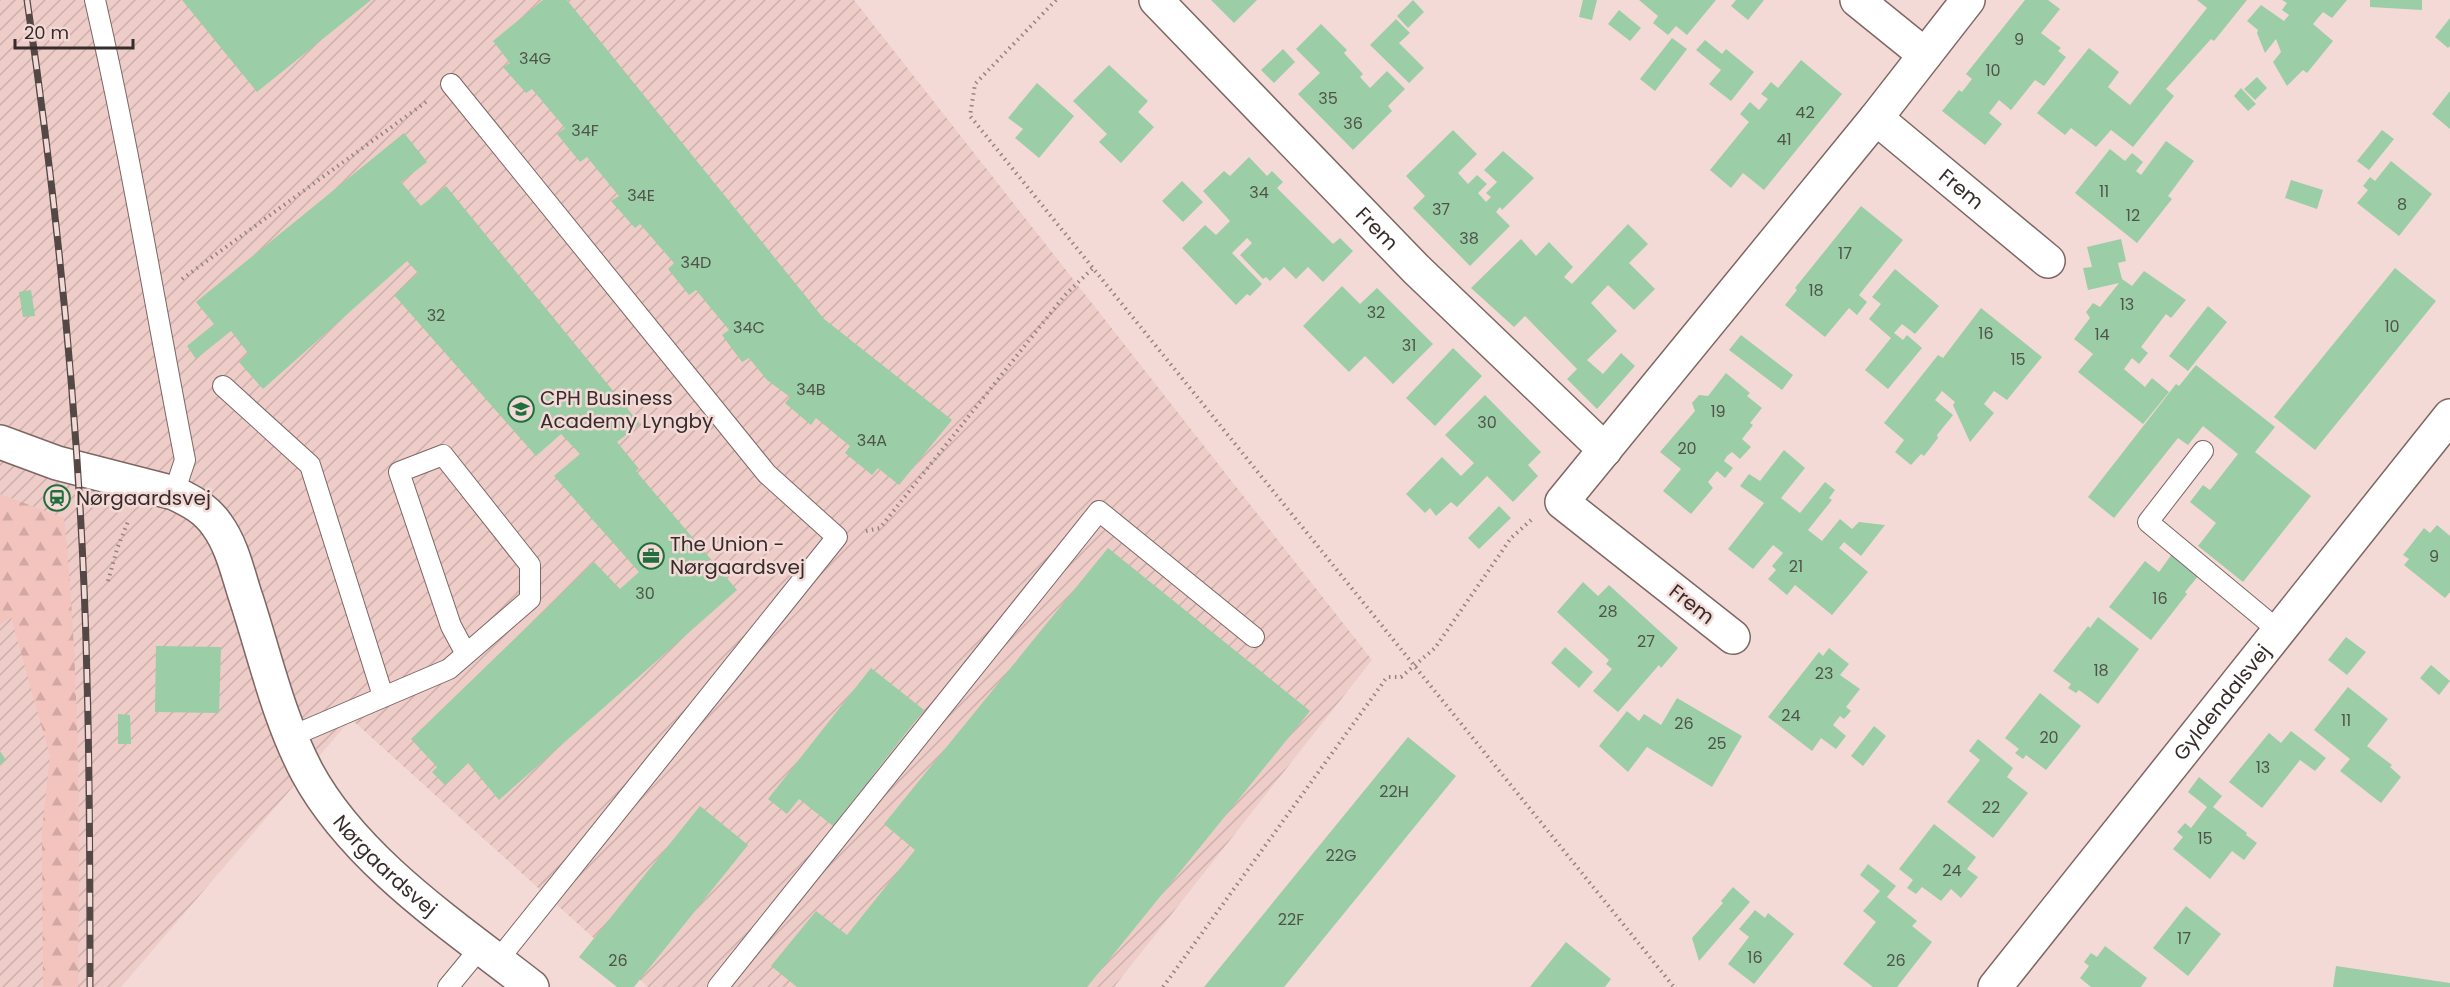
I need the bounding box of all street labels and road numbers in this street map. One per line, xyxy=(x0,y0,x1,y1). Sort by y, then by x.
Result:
street label: Frem xyxy=(1933,162,1990,216)
street label: Frem xyxy=(1349,201,1405,257)
street label: Frem xyxy=(1663,577,1721,631)
street label: Gyldendalsvej xyxy=(2167,638,2277,766)
street label: Nørgaardsvej xyxy=(327,809,443,923)

